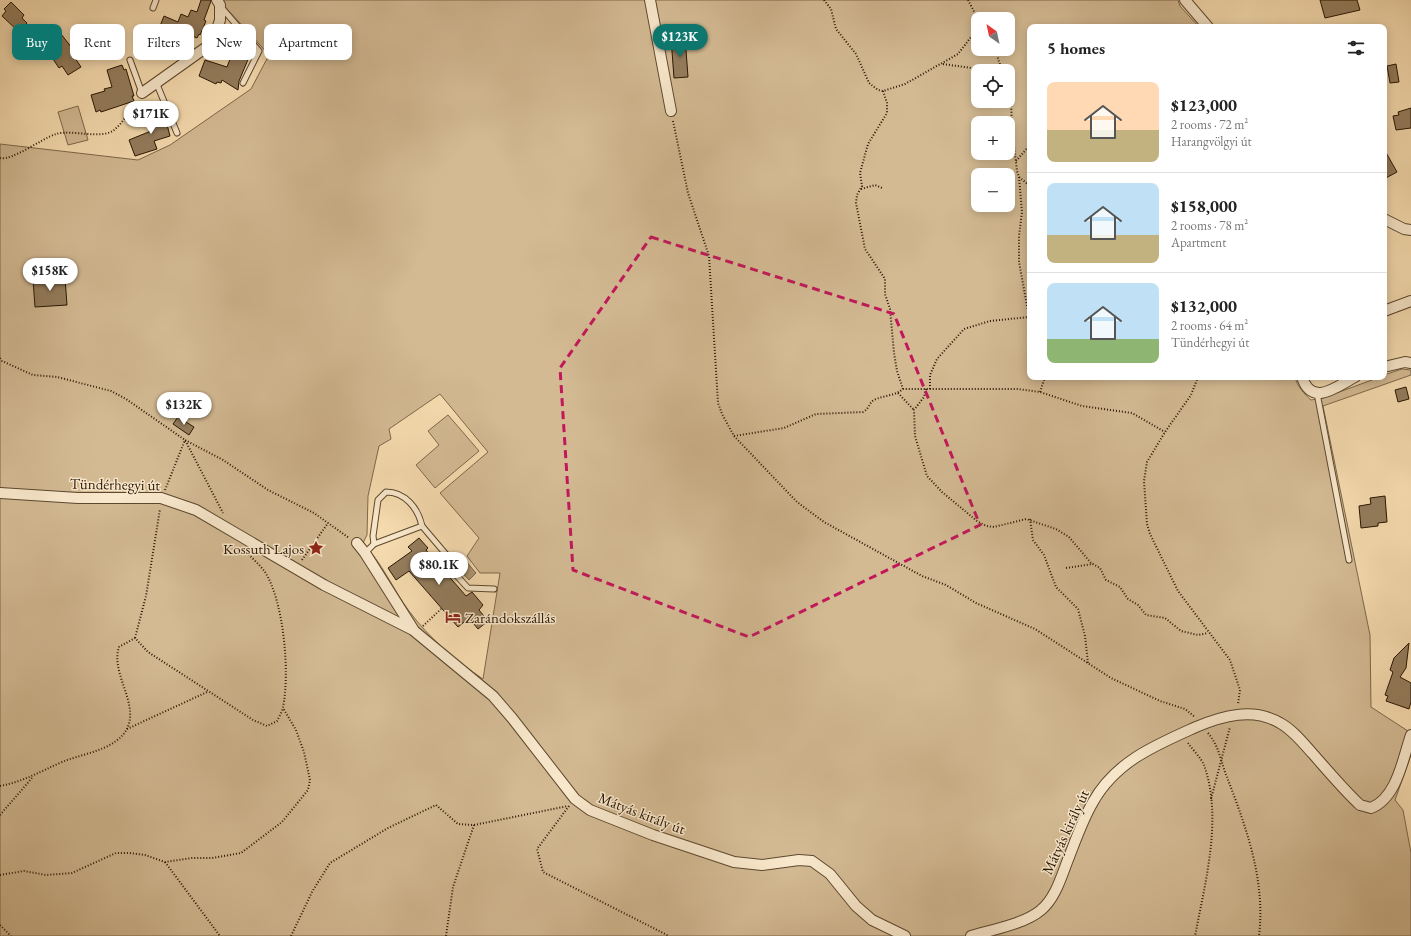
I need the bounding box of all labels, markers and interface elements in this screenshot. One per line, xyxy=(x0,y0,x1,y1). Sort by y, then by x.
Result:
north arrow xyxy=(971,12,1015,56)
map controls xyxy=(971,12,1015,212)
chip: Buy xyxy=(12,24,62,60)
chip: Rent xyxy=(70,24,125,60)
chip: Filters xyxy=(133,24,194,60)
chip: New xyxy=(202,24,256,60)
chip: Apartment xyxy=(264,24,352,60)
pin: $123K xyxy=(652,24,708,58)
text: $123K xyxy=(662,28,698,45)
text: 5 homes xyxy=(1047,37,1105,59)
icon: filters xyxy=(1345,37,1367,59)
button: locate xyxy=(971,64,1015,108)
text: $123,000 xyxy=(1171,94,1237,116)
icon: home xyxy=(1079,98,1127,146)
pin: $171K xyxy=(123,101,179,135)
text: $171K xyxy=(133,105,169,122)
button: + xyxy=(971,116,1015,160)
text: 2 rooms · 72 m² xyxy=(1171,116,1248,133)
text: Harangvölgyi út xyxy=(1171,133,1252,150)
button: − xyxy=(971,168,1015,212)
text: $158,000 xyxy=(1171,195,1237,217)
icon: home xyxy=(1079,199,1127,247)
text: 2 rooms · 78 m² xyxy=(1171,217,1248,234)
text: Apartment xyxy=(1171,234,1226,251)
pin: $158K xyxy=(22,258,78,292)
text: $158K xyxy=(32,262,68,279)
text: $132,000 xyxy=(1171,295,1237,317)
icon: home xyxy=(1079,299,1127,347)
text: 2 rooms · 64 m² xyxy=(1171,317,1248,334)
text: Tündérhegyi út xyxy=(1171,334,1249,351)
pin: $132K xyxy=(156,392,212,426)
text: $132K xyxy=(166,396,202,413)
street label: Tündérhegyi út xyxy=(70,474,161,494)
place label: Kossuth Lajos xyxy=(223,539,304,558)
place icon: Kossuth Lajos xyxy=(307,539,325,557)
pin: $80.1K xyxy=(406,552,472,586)
text: $80.1K xyxy=(419,556,459,573)
hotel icon: Zarándokszállás xyxy=(444,608,462,626)
place label: Zarándokszállás xyxy=(465,608,555,627)
street label: Mátyás király út xyxy=(1037,786,1093,878)
street label: Mátyás király út xyxy=(596,788,688,838)

